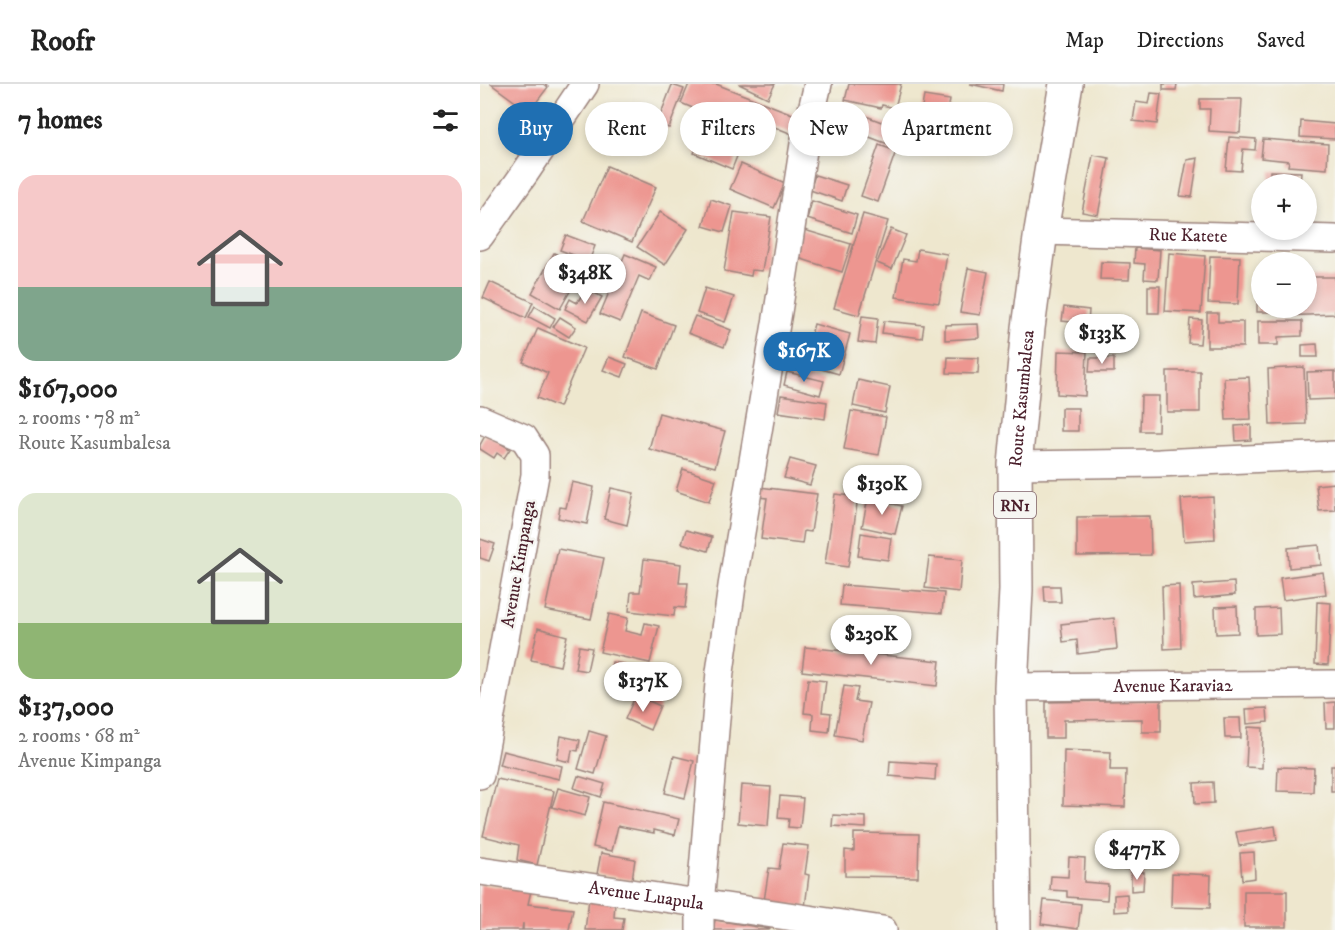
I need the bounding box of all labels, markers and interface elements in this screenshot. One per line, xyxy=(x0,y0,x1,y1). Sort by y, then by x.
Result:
text: Roofr xyxy=(30,24,95,59)
text: Map xyxy=(1065,28,1104,54)
text: Directions xyxy=(1137,28,1224,54)
text: Saved xyxy=(1257,28,1305,54)
chip: Buy xyxy=(498,102,573,156)
chip: Rent xyxy=(585,102,668,156)
chip: Filters xyxy=(680,102,776,156)
chip: New xyxy=(788,102,869,156)
chip: Apartment xyxy=(881,102,1013,156)
text: 7 homes xyxy=(18,104,102,137)
icon: filters xyxy=(429,104,462,137)
map controls xyxy=(1251,174,1317,318)
button: + xyxy=(1251,174,1317,240)
icon: home xyxy=(186,214,294,322)
street label: Rue Katete xyxy=(1148,224,1228,248)
button: − xyxy=(1251,252,1317,318)
pin: $348K xyxy=(543,254,627,305)
text: $348K xyxy=(558,261,612,286)
pin: $133K xyxy=(1060,314,1144,365)
text: $133K xyxy=(1078,321,1126,346)
street label: Route Kasumbalesa xyxy=(1005,329,1040,468)
pin: $167K xyxy=(762,332,846,383)
text: $167K xyxy=(777,339,831,364)
text: $167,000 xyxy=(18,373,118,406)
text: 2 rooms · 78 m² xyxy=(18,406,140,431)
text: Route Kasumbalesa xyxy=(18,431,171,456)
pin: $130K xyxy=(840,465,924,516)
text: $130K xyxy=(857,472,907,497)
road number: RN1 xyxy=(994,492,1036,518)
street label: Avenue Kimpanga xyxy=(497,498,541,630)
icon: home xyxy=(186,532,294,640)
pin: $230K xyxy=(829,615,913,666)
text: $230K xyxy=(844,622,898,647)
pin: $137K xyxy=(601,662,685,713)
text: $137K xyxy=(618,669,668,694)
street label: Avenue Karavia2 xyxy=(1113,675,1233,698)
text: $137,000 xyxy=(18,691,114,724)
text: 2 rooms · 68 m² xyxy=(18,724,140,749)
text: Avenue Kimpanga xyxy=(18,749,161,774)
pin: $477K xyxy=(1095,830,1179,881)
text: $477K xyxy=(1109,837,1165,862)
street label: Avenue Luapula xyxy=(587,877,705,916)

